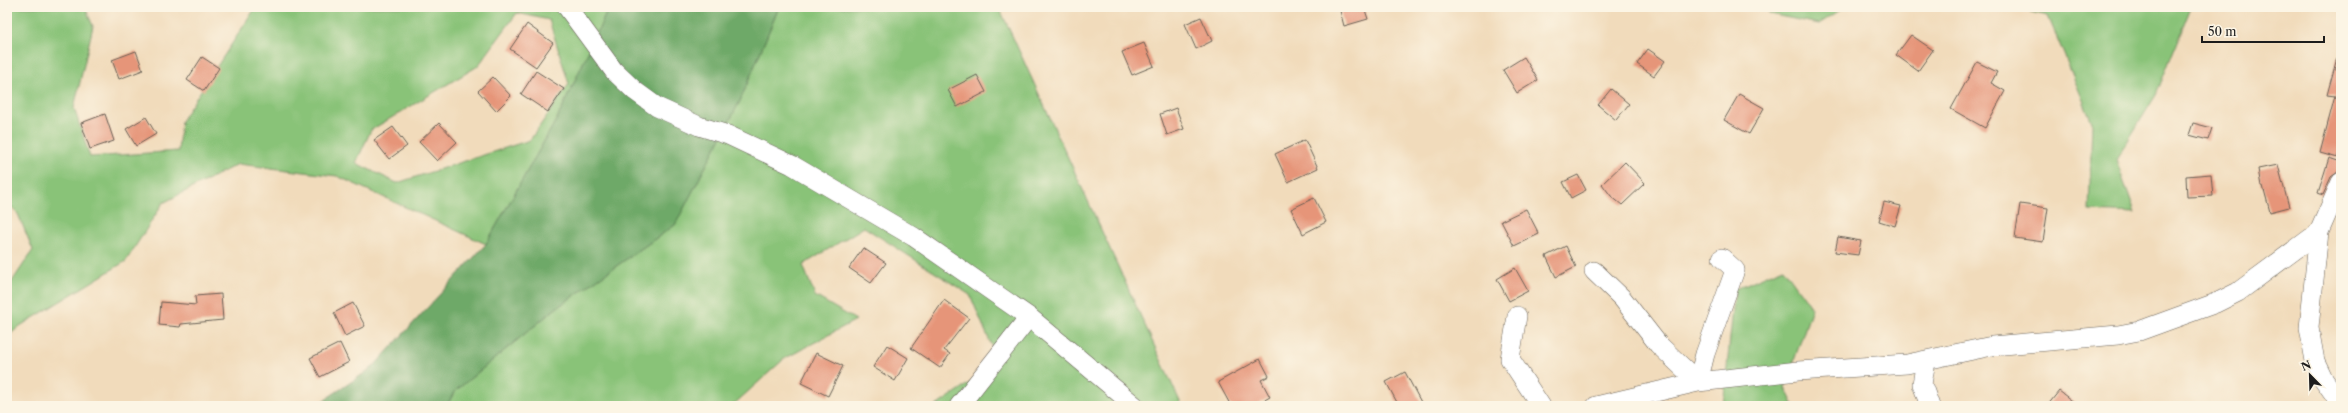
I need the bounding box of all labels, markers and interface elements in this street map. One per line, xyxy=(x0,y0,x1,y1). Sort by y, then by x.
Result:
scale bar xyxy=(2202,18,2324,44)
text: 50 m xyxy=(2208,24,2237,39)
north arrow xyxy=(2290,355,2330,395)
text: N xyxy=(2299,357,2314,374)

